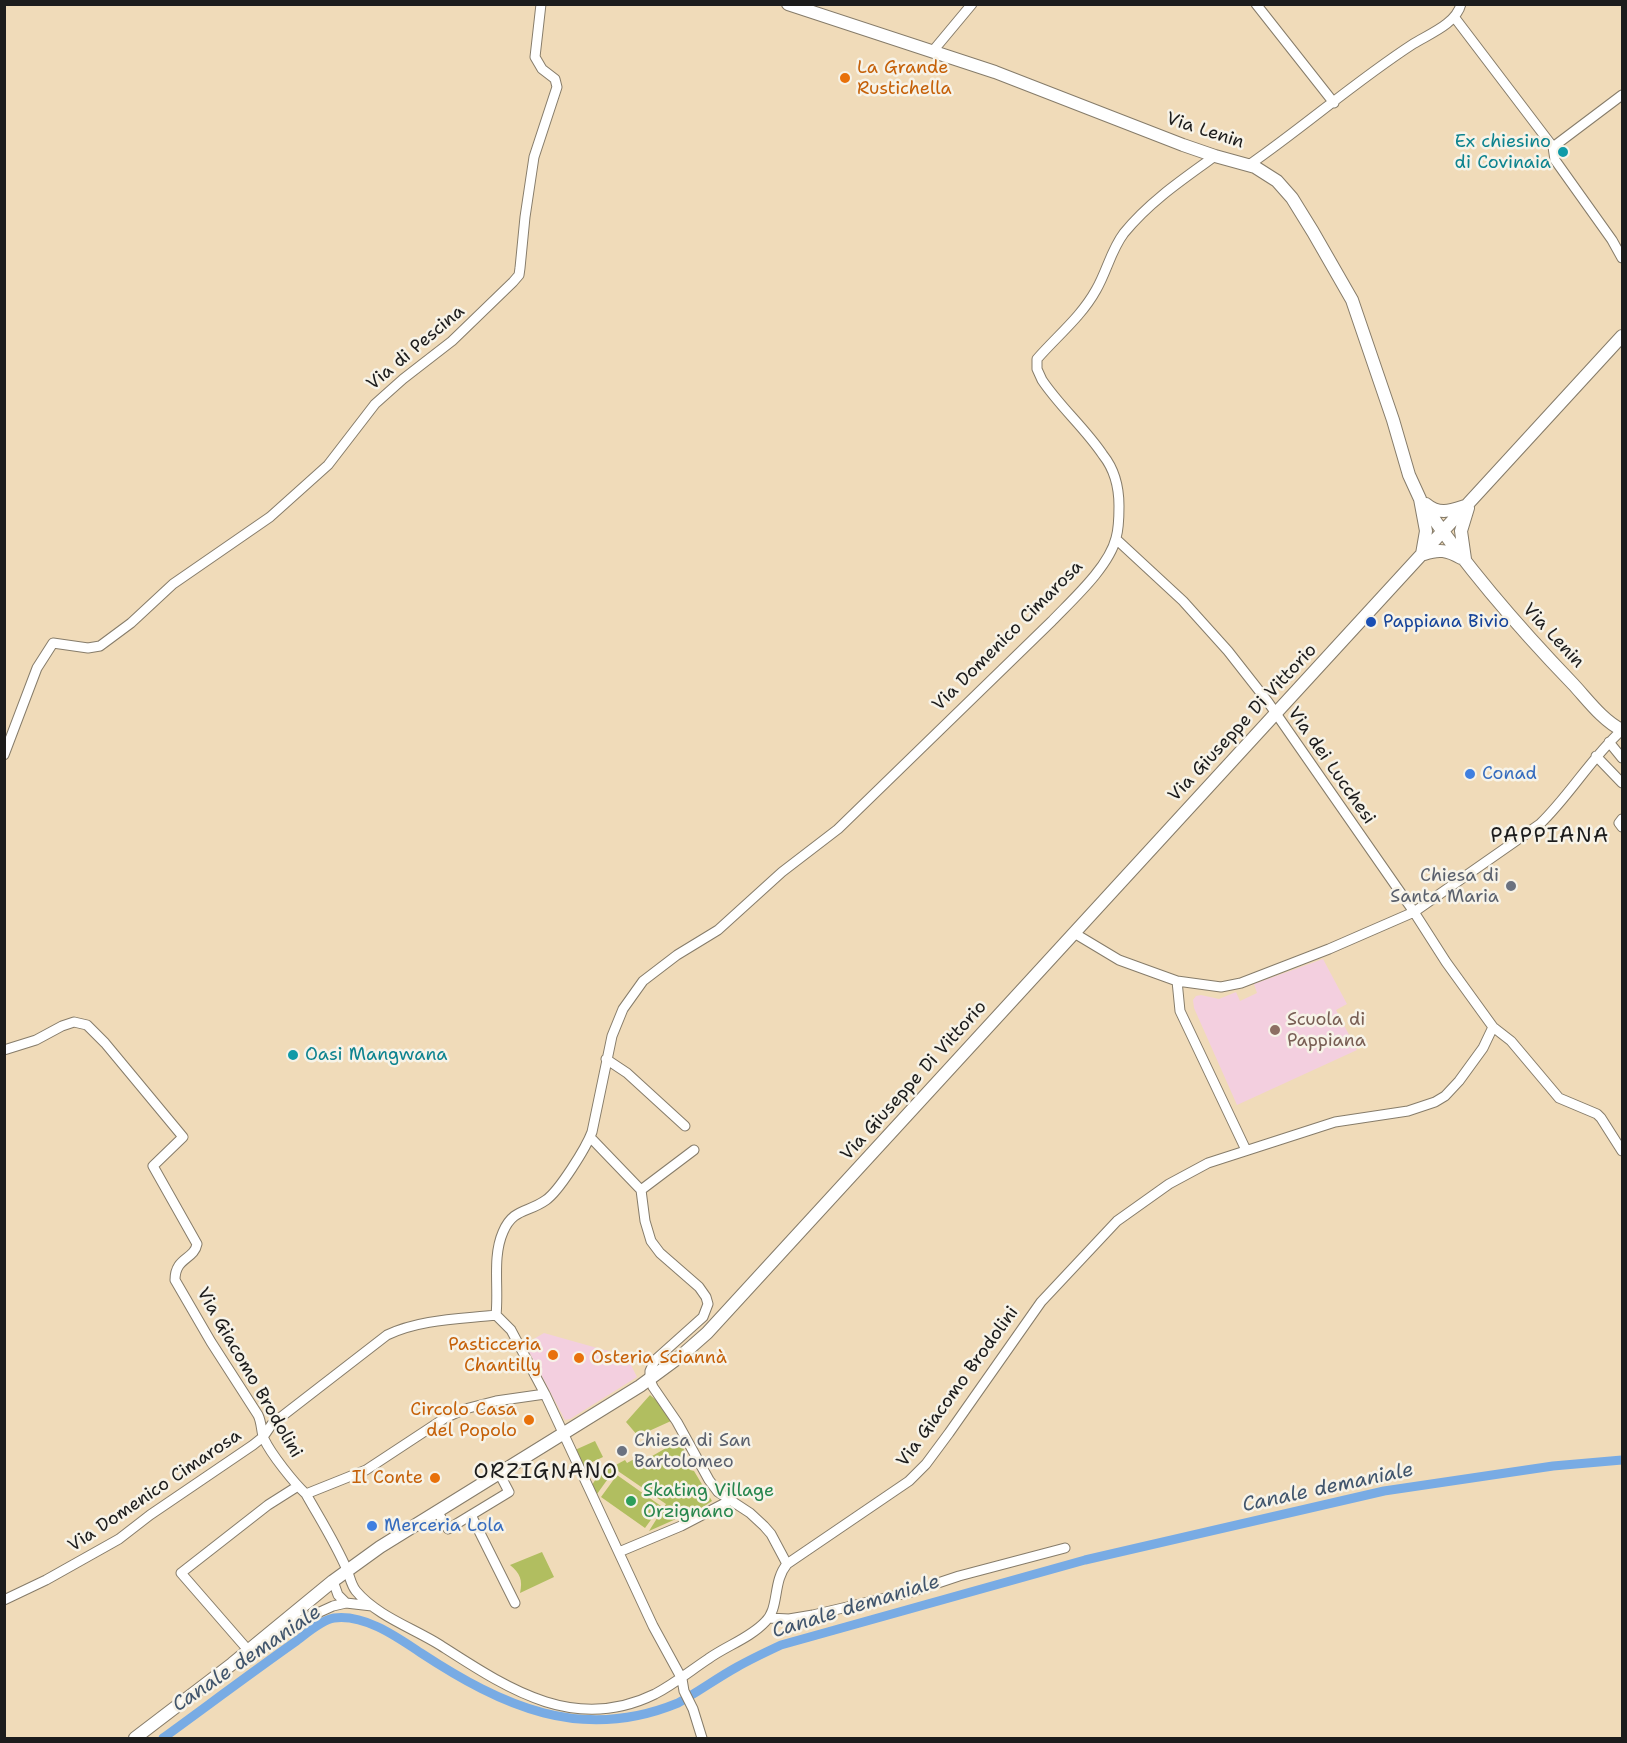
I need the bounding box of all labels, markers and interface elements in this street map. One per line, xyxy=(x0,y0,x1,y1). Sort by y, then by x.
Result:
place label: La Grande Rustichella xyxy=(857,57,952,100)
marker: La Grande Rustichella xyxy=(838,71,852,85)
street label: Via Lenin xyxy=(1163,108,1247,154)
place label: Ex chiesino di Covinaia xyxy=(1455,131,1551,174)
marker: Ex chiesino di Covinaia xyxy=(1556,145,1570,159)
street label: Via di Pescina xyxy=(363,301,469,395)
street label: Via Domenico Cimarosa xyxy=(928,556,1088,716)
street label: Via Lenin xyxy=(1518,599,1588,673)
place label: Pappiana Bivio xyxy=(1383,611,1509,633)
marker: Pappiana Bivio xyxy=(1364,615,1378,629)
street label: Via Giuseppe Di Vittorio xyxy=(1164,640,1322,806)
street label: Via dei Lucchesi xyxy=(1283,703,1379,829)
place label: Conad xyxy=(1482,763,1537,785)
marker: Conad xyxy=(1463,767,1477,781)
district label: PAPPIANA xyxy=(1490,824,1610,850)
place label: Chiesa di Santa Maria xyxy=(1390,865,1499,908)
marker: Chiesa di Santa Maria xyxy=(1504,879,1518,893)
street label: Via Giuseppe Di Vittorio xyxy=(836,997,992,1165)
place label: Scuola di Pappiana xyxy=(1287,1009,1366,1052)
marker: Scuola di Pappiana xyxy=(1268,1023,1282,1037)
place label: Oasi Mangwana xyxy=(305,1044,448,1066)
marker: Oasi Mangwana xyxy=(286,1048,300,1062)
street label: Via Giacomo Brodolini xyxy=(191,1284,307,1462)
street label: Via Giacomo Brodolini xyxy=(893,1303,1023,1471)
place label: Pasticceria Chantilly xyxy=(448,1334,541,1376)
place label: Osteria Sciannà xyxy=(591,1347,727,1369)
marker: Pasticceria Chantilly xyxy=(546,1348,560,1362)
marker: Osteria Sciannà xyxy=(572,1351,586,1365)
place label: Circolo Casa del Popolo xyxy=(410,1399,517,1442)
marker: Circolo Casa del Popolo xyxy=(522,1413,536,1427)
street label: Via Domenico Cimarosa xyxy=(64,1425,246,1557)
place label: Chiesa di San Bartolomeo xyxy=(634,1430,751,1472)
marker: Chiesa di San Bartolomeo xyxy=(615,1444,629,1458)
water label: Canale demaniale xyxy=(1240,1458,1416,1518)
district label: ORZIGNANO xyxy=(473,1460,619,1486)
place label: Il Conte xyxy=(352,1467,423,1489)
marker: Il Conte xyxy=(428,1471,442,1485)
place label: Skating Village Orzignano xyxy=(643,1480,774,1522)
marker: Skating Village Orzignano xyxy=(624,1494,638,1508)
place label: Merceria Lola xyxy=(384,1515,504,1537)
marker: Merceria Lola xyxy=(365,1519,379,1533)
water label: Canale demaniale xyxy=(769,1570,943,1644)
water label: Canale demaniale xyxy=(168,1600,326,1718)

